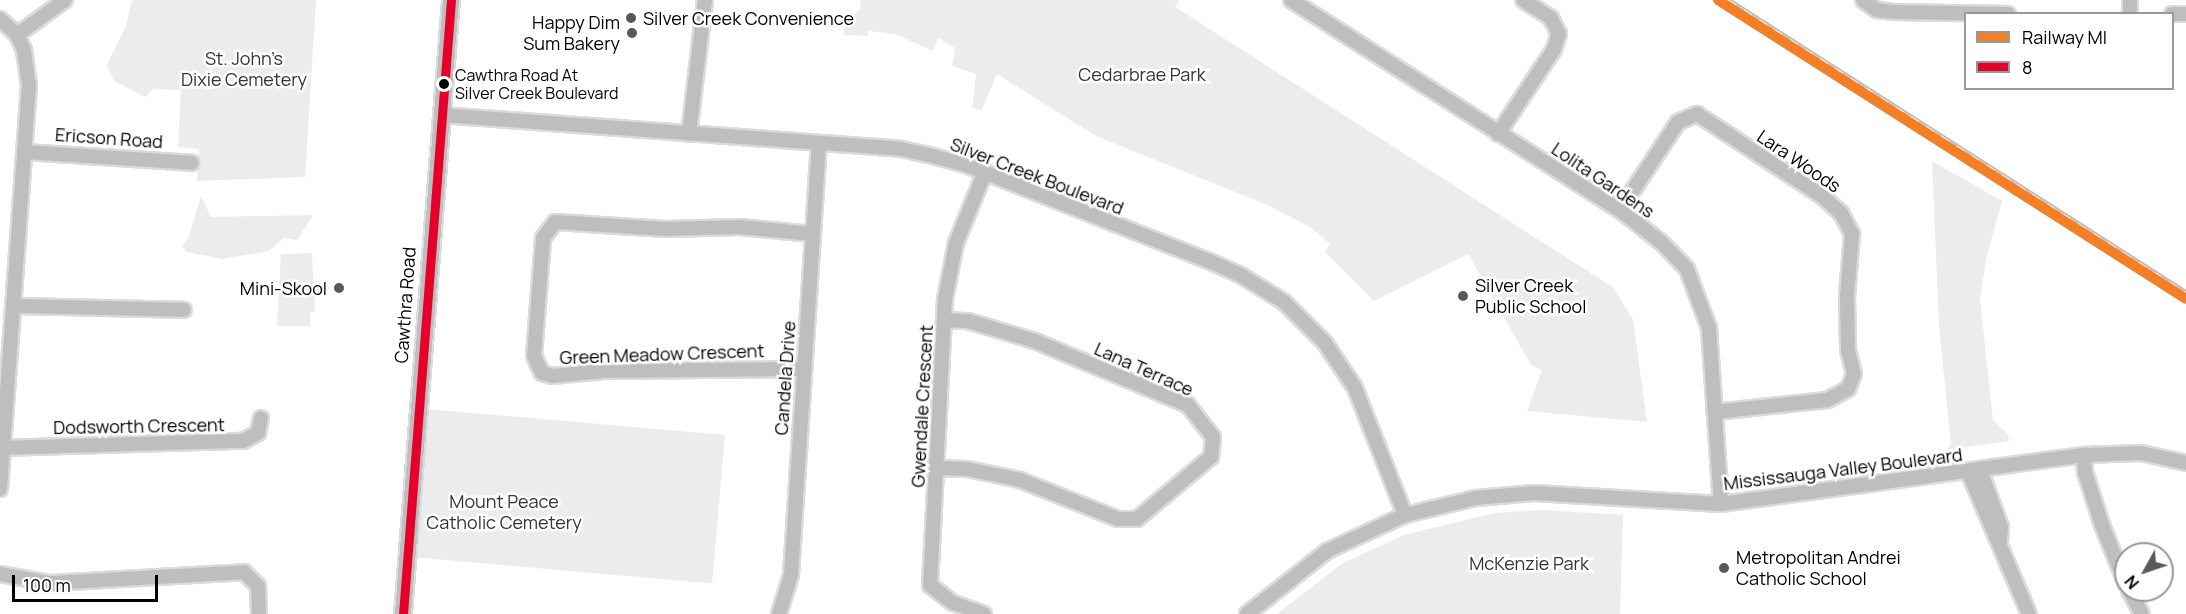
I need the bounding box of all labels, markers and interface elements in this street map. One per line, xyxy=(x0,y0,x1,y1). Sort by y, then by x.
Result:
place label: Silver Creek Convenience xyxy=(643,7,854,29)
marker: Silver Creek Convenience xyxy=(624,11,638,25)
place label: Happy Dim Sum Bakery xyxy=(523,12,620,54)
legend xyxy=(1964,12,2174,90)
text: Railway MI xyxy=(2022,25,2107,49)
marker: Happy Dim Sum Bakery xyxy=(625,26,639,40)
park label: St. John’s Dixie Cemetery xyxy=(181,48,307,90)
text: 8 xyxy=(2022,55,2032,79)
park label: Cedarbrae Park xyxy=(1078,63,1206,85)
place label: Cawthra Road At Silver Creek Boulevard xyxy=(455,65,619,103)
marker: Cawthra Road At Silver Creek Boulevard xyxy=(438,78,450,90)
street label: Ericson Road xyxy=(54,123,164,153)
street label: Lara Woods xyxy=(1753,125,1845,197)
street label: Silver Creek Boulevard xyxy=(947,133,1127,219)
street label: Lolita Gardens xyxy=(1548,138,1658,222)
street label: Cawthra Road xyxy=(390,246,420,364)
place label: Silver Creek Public School xyxy=(1475,275,1586,318)
place label: Mini-Skool xyxy=(240,277,327,299)
marker: Mini-Skool xyxy=(332,281,346,295)
marker: Silver Creek Public School xyxy=(1456,289,1470,303)
street label: Candela Drive xyxy=(770,320,800,436)
street label: Gwendale Crescent xyxy=(907,324,937,488)
street label: Lana Terrace xyxy=(1091,338,1197,400)
street label: Green Meadow Crescent xyxy=(559,340,765,368)
street label: Dodsworth Crescent xyxy=(53,414,225,438)
street label: Mississauga Valley Boulevard xyxy=(1722,444,1964,494)
park label: Mount Peace Catholic Cemetery xyxy=(426,491,582,534)
north arrow xyxy=(2114,542,2174,602)
place label: Metropolitan Andrei Catholic School xyxy=(1736,547,1901,590)
park label: McKenzie Park xyxy=(1469,552,1589,574)
marker: Metropolitan Andrei Catholic School xyxy=(1717,561,1731,575)
scale bar xyxy=(15,563,160,601)
text: N xyxy=(2120,571,2144,594)
text: 100 m xyxy=(23,573,71,597)

